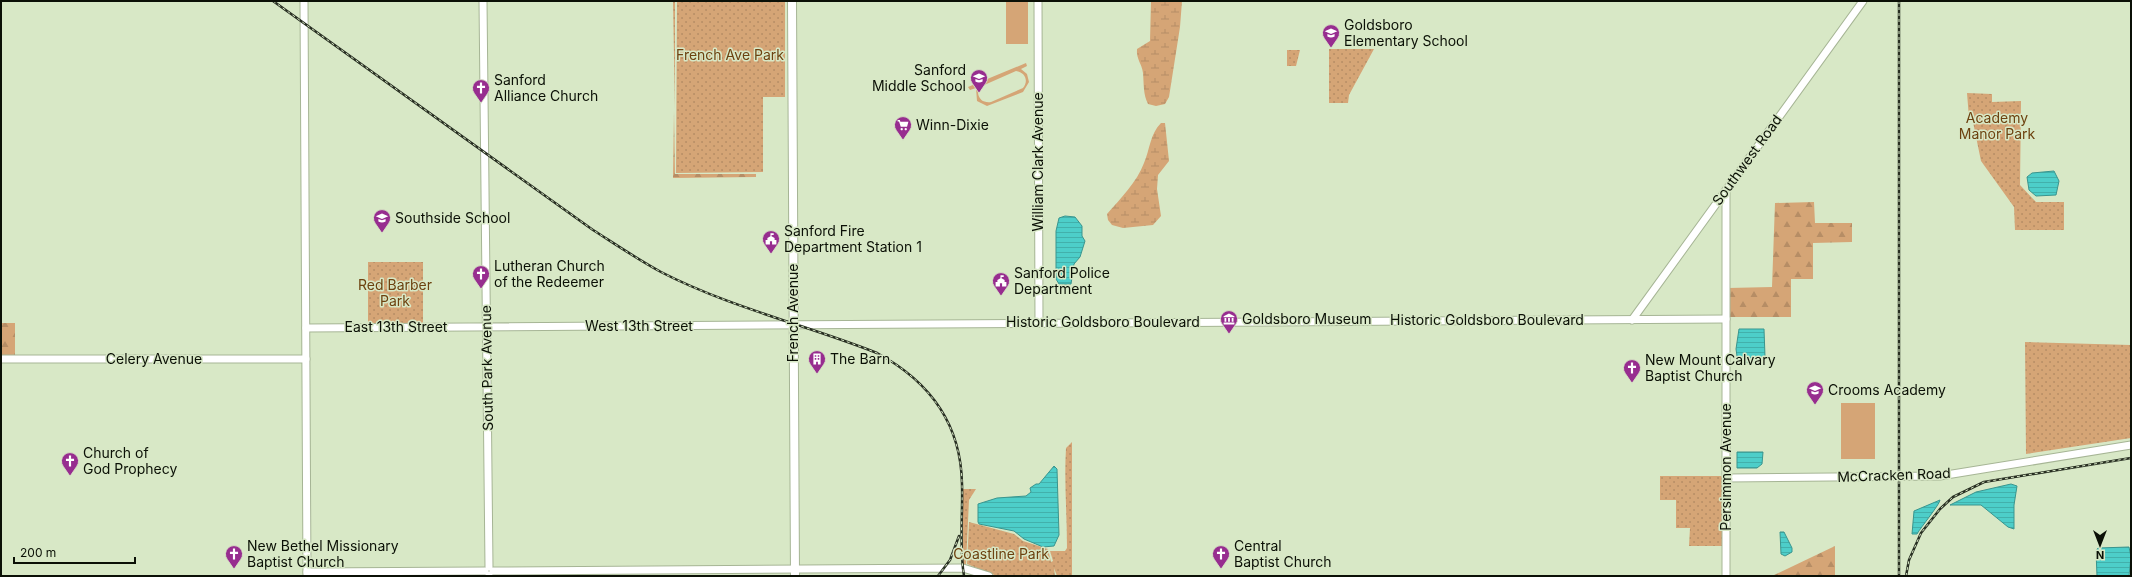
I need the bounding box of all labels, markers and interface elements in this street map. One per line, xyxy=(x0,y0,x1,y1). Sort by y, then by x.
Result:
place label: Goldsboro Elementary School xyxy=(1344,16,1468,49)
school or university icon: Goldsboro Elementary School xyxy=(1321,23,1341,48)
park label: French Ave Park xyxy=(676,46,784,63)
place label: Sanford Middle School xyxy=(872,61,966,94)
school or university icon: Sanford Middle School xyxy=(969,68,989,93)
place label: Sanford Alliance Church xyxy=(494,71,598,104)
church icon: Sanford Alliance Church xyxy=(471,78,491,103)
street label: William Clark Avenue xyxy=(1029,92,1046,232)
park label: Academy Manor Park xyxy=(1959,109,2035,142)
street label: Southwest Road xyxy=(1708,111,1785,208)
supermarket icon: Winn-Dixie xyxy=(893,115,913,140)
place label: Winn-Dixie xyxy=(916,116,989,133)
school or university icon: Southside School xyxy=(372,208,392,233)
place label: Southside School xyxy=(395,209,510,226)
place label: Sanford Fire Department Station 1 xyxy=(784,222,922,255)
public building icon: Sanford Fire Department Station 1 xyxy=(761,229,781,254)
place label: Lutheran Church of the Redeemer xyxy=(494,257,605,290)
church icon: Lutheran Church of the Redeemer xyxy=(471,264,491,289)
street label: French Avenue xyxy=(784,264,801,362)
place label: Sanford Police Department xyxy=(1014,264,1110,297)
public building icon: Sanford Police Department xyxy=(991,271,1011,296)
park label: Red Barber Park xyxy=(358,276,432,309)
street label: South Park Avenue xyxy=(477,305,496,431)
museum icon: Goldsboro Museum xyxy=(1219,309,1239,334)
place label: Goldsboro Museum xyxy=(1242,310,1372,327)
street label: Historic Goldsboro Boulevard xyxy=(1390,311,1584,328)
street label: Historic Goldsboro Boulevard xyxy=(1006,313,1200,330)
street label: West 13th Street xyxy=(585,317,693,334)
street label: East 13th Street xyxy=(345,318,448,335)
building icon: The Barn xyxy=(807,349,827,374)
street label: Celery Avenue xyxy=(106,350,202,367)
place label: The Barn xyxy=(830,350,890,367)
place label: New Mount Calvary Baptist Church xyxy=(1645,351,1776,384)
church icon: New Mount Calvary Baptist Church xyxy=(1622,358,1642,383)
school or university icon: Crooms Academy xyxy=(1805,380,1825,405)
place label: Crooms Academy xyxy=(1828,381,1946,398)
street label: Persimmon Avenue xyxy=(1717,403,1734,531)
place label: Church of God Prophecy xyxy=(83,444,177,477)
church icon: Church of God Prophecy xyxy=(60,451,80,476)
street label: McCracken Road xyxy=(1837,464,1951,485)
north arrow xyxy=(2080,525,2120,565)
place label: New Bethel Missionary Baptist Church xyxy=(247,537,399,570)
place label: Central Baptist Church xyxy=(1234,537,1332,570)
scale bar xyxy=(14,539,135,565)
church icon: New Bethel Missionary Baptist Church xyxy=(224,544,244,569)
church icon: Central Baptist Church xyxy=(1211,544,1231,569)
text: 200 m xyxy=(20,545,56,560)
park label: Coastline Park xyxy=(953,545,1049,562)
text: N xyxy=(2096,548,2104,562)

